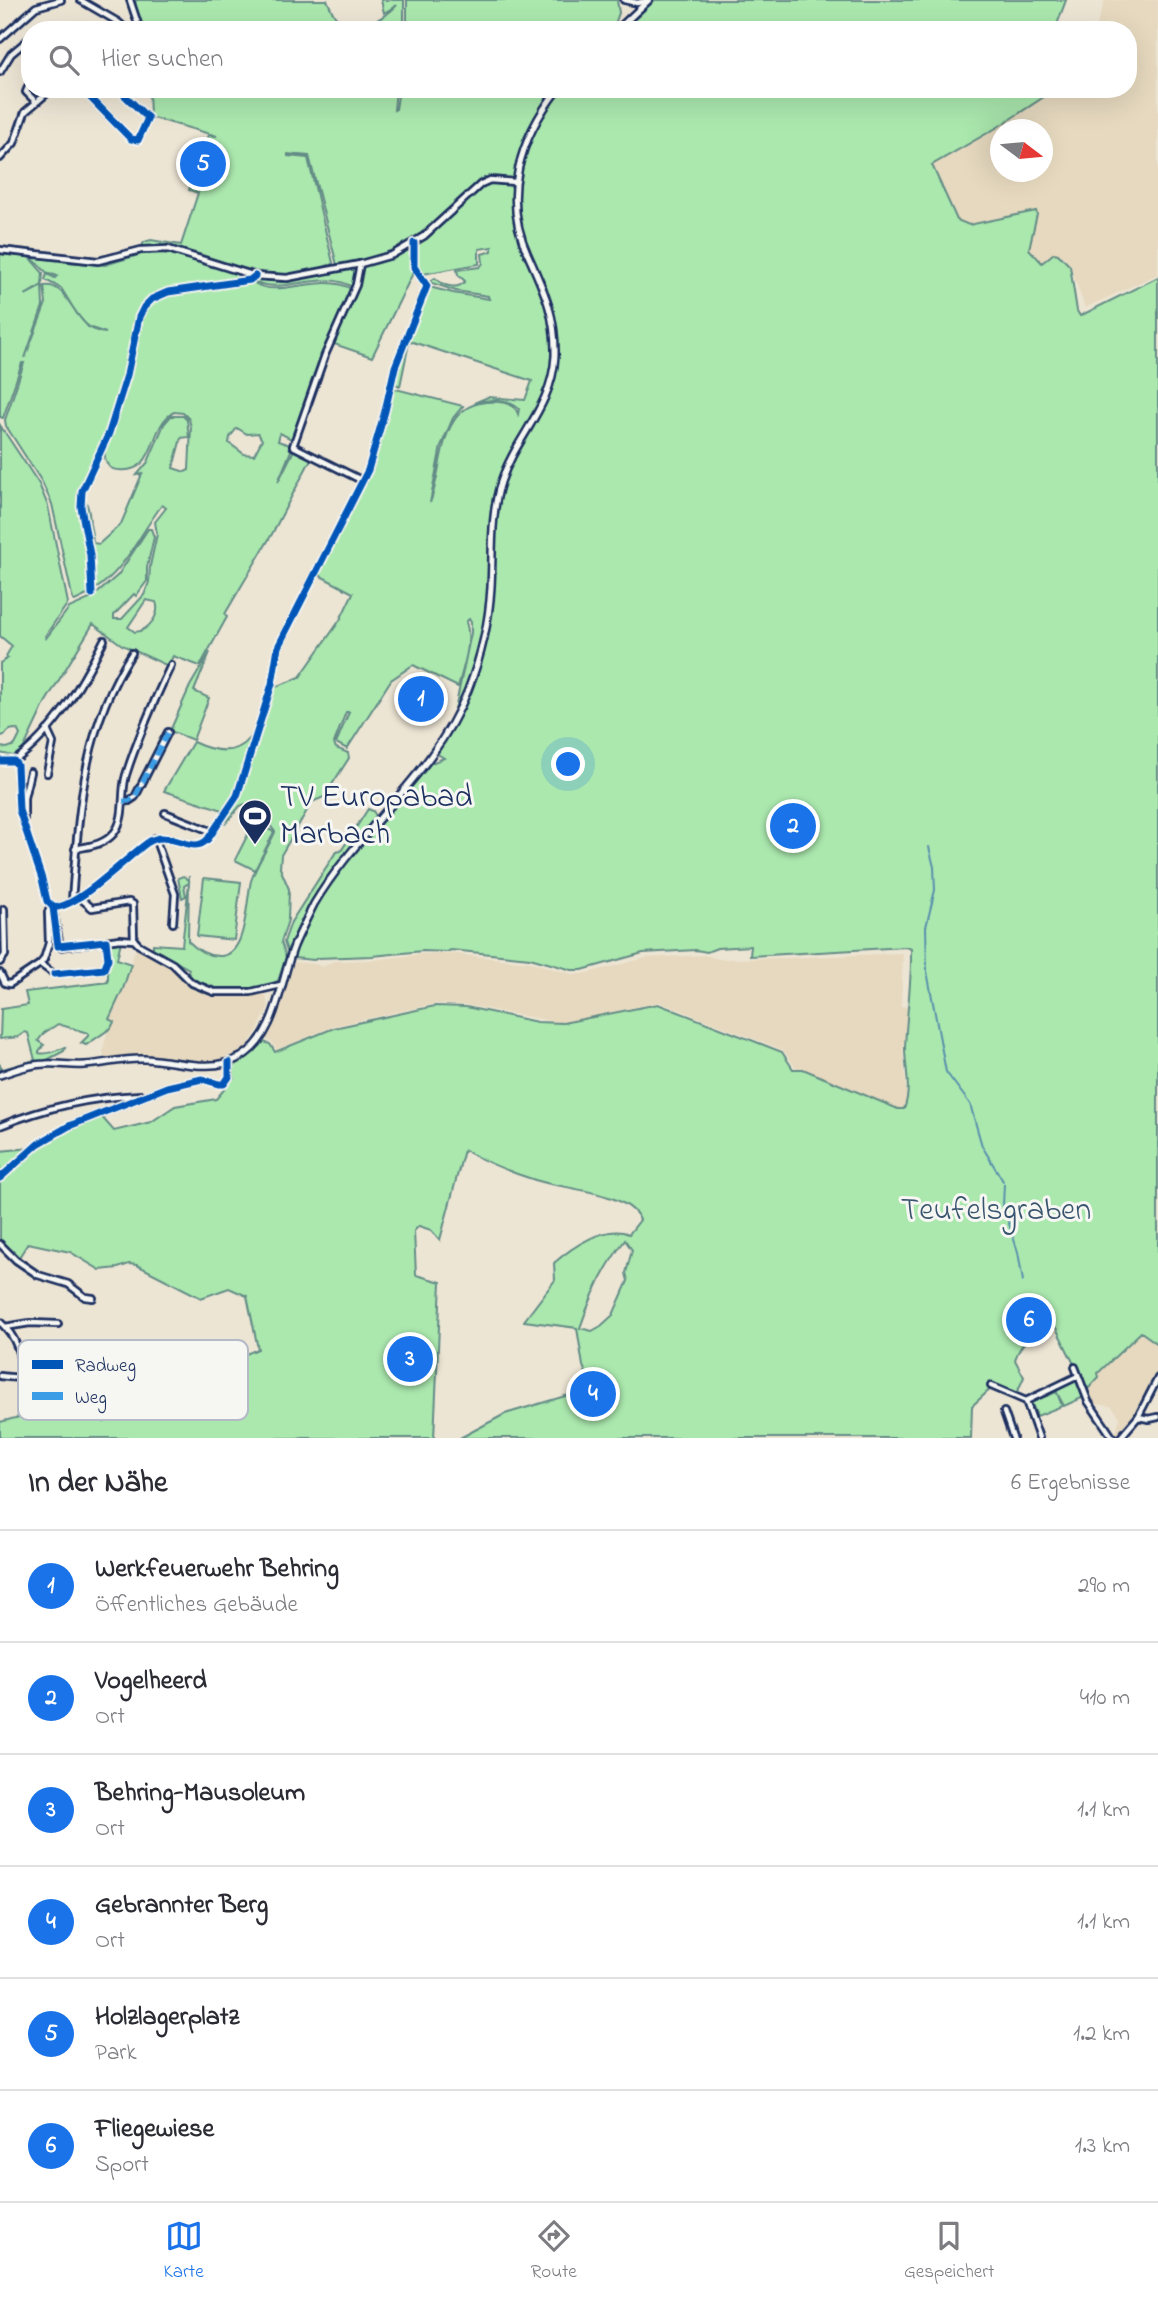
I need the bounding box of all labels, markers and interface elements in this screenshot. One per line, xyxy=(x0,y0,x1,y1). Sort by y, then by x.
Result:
search box xyxy=(21,21,1137,98)
icon: search xyxy=(45,41,83,79)
text: Hier suchen xyxy=(101,41,223,79)
north arrow xyxy=(990,119,1053,182)
pin: 5 xyxy=(180,138,226,190)
pin: 1 xyxy=(398,673,444,725)
your location xyxy=(551,747,585,781)
place label: TV Europabad Marbach xyxy=(280,775,472,859)
sports icon: TV Europabad Marbach xyxy=(236,797,274,846)
pin: 2 xyxy=(770,800,816,852)
park label: Teufelsgraben xyxy=(901,1188,1091,1235)
pin: 6 xyxy=(1006,1294,1052,1346)
pin: 3 xyxy=(387,1333,433,1385)
legend xyxy=(18,1340,248,1420)
text: Radweg xyxy=(75,1353,136,1382)
pin: 4 xyxy=(570,1368,616,1420)
text: Weg xyxy=(75,1385,107,1414)
text: In der Nähe xyxy=(28,1462,168,1506)
text: 6 Ergebnisse xyxy=(1011,1467,1130,1500)
text: Werkfeuerwehr Behring xyxy=(95,1551,339,1589)
text: 1 xyxy=(47,1570,55,1603)
text: 290 m xyxy=(1078,1570,1130,1603)
text: Öffentliches Gebäude xyxy=(95,1589,298,1622)
text: Vogelheerd xyxy=(95,1663,207,1701)
text: 2 xyxy=(45,1682,57,1715)
text: 410 m xyxy=(1080,1682,1130,1715)
text: Ort xyxy=(95,1701,125,1734)
text: Behring-Mausoleum xyxy=(95,1775,305,1813)
text: 3 xyxy=(46,1794,56,1827)
text: 1.1 km xyxy=(1077,1794,1130,1827)
text: Ort xyxy=(95,1813,125,1846)
text: Gebrannter Berg xyxy=(95,1887,268,1925)
text: 4 xyxy=(46,1906,56,1939)
text: 1.1 km xyxy=(1077,1906,1130,1939)
text: Ort xyxy=(95,1925,125,1958)
text: Holzlagerplatz xyxy=(95,1999,239,2037)
text: 5 xyxy=(44,2018,58,2051)
text: 1.2 km xyxy=(1073,2018,1130,2051)
text: Park xyxy=(95,2037,137,2070)
text: Fliegewiese xyxy=(95,2111,214,2149)
text: 6 xyxy=(46,2130,56,2163)
text: 1.3 km xyxy=(1075,2130,1130,2163)
text: Sport xyxy=(95,2149,149,2182)
tab: Karte xyxy=(164,2217,204,2286)
tab: Route xyxy=(531,2217,577,2286)
tab: Gespeichert xyxy=(904,2217,995,2286)

